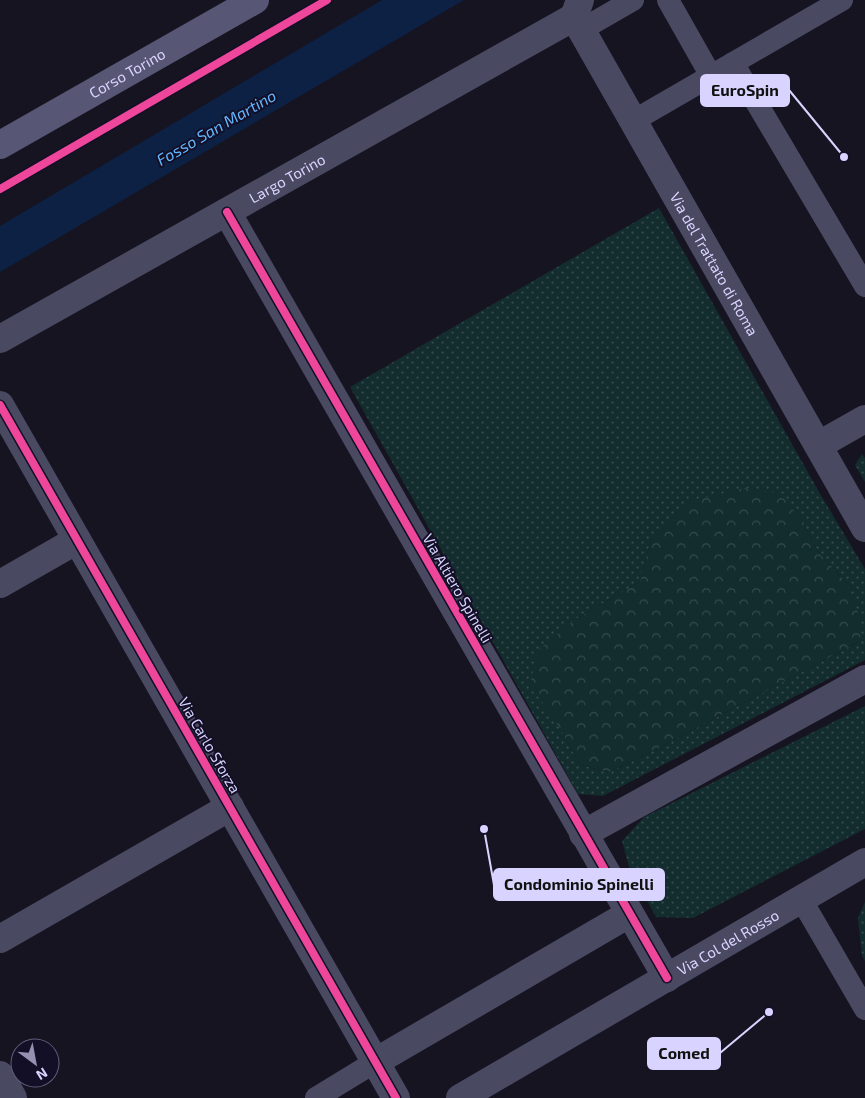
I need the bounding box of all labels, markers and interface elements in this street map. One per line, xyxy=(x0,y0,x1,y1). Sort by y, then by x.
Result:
street label: Corso Torino xyxy=(86,44,168,102)
callout: EuroSpin xyxy=(701,75,789,106)
text: EuroSpin xyxy=(711,80,779,99)
water label: Fosso San Martino xyxy=(153,85,279,169)
street label: Largo Torino xyxy=(246,150,328,207)
street label: Via del Trattato di Roma xyxy=(667,189,762,339)
street label: Via Altiero Spinelli xyxy=(419,530,497,646)
street label: Via Carlo Sforza xyxy=(175,694,245,796)
callout: Condominio Spinelli xyxy=(494,869,664,900)
text: Condominio Spinelli xyxy=(504,874,654,893)
street label: Via Col del Rosso xyxy=(674,905,782,979)
north arrow xyxy=(10,1038,60,1088)
callout: Comed xyxy=(648,1038,720,1069)
text: Comed xyxy=(658,1043,710,1062)
text: N xyxy=(33,1065,51,1084)

